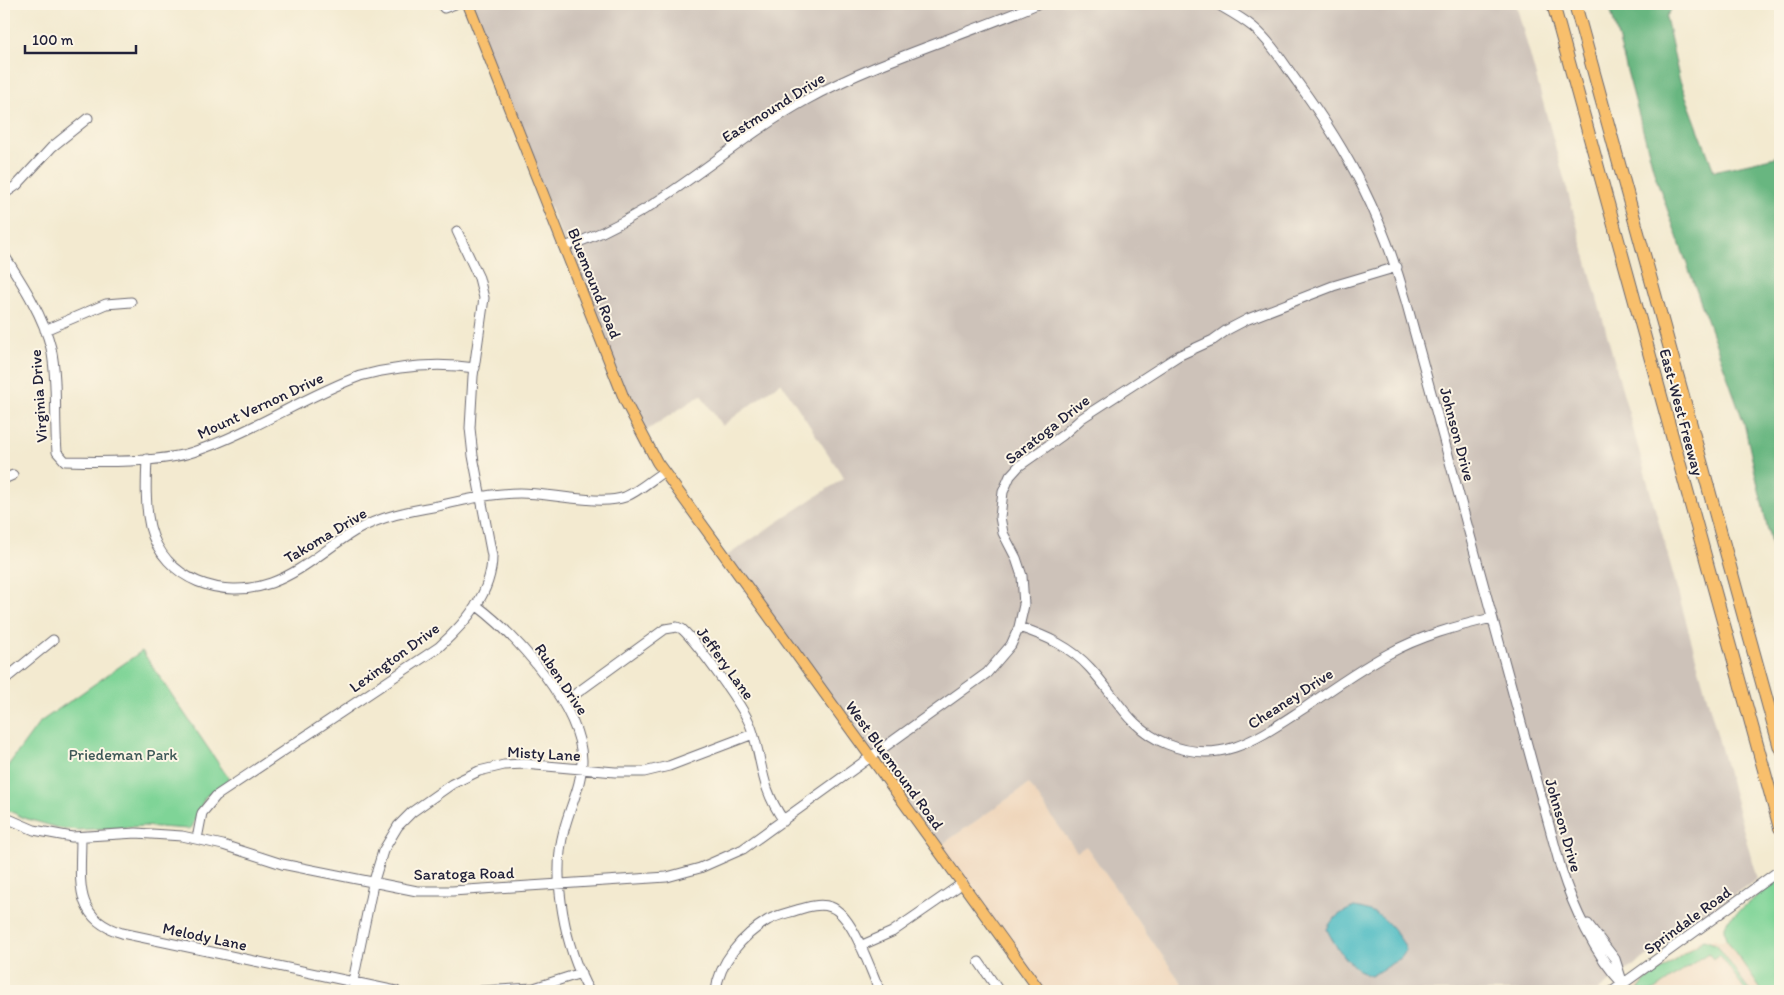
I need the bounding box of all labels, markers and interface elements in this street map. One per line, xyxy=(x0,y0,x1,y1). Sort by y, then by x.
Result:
scale bar xyxy=(25,22,136,54)
text: 100 m xyxy=(32,31,74,49)
street label: Eastmound Drive xyxy=(718,68,828,147)
street label: Bluemound Road xyxy=(564,225,625,342)
street label: East-West Freeway xyxy=(1655,347,1708,478)
street label: Virginia Drive xyxy=(26,348,51,443)
street label: Mount Vernon Drive xyxy=(194,368,327,443)
street label: Johnson Drive xyxy=(1436,385,1479,483)
street label: Saratoga Drive xyxy=(1001,390,1094,468)
street label: Takoma Drive xyxy=(281,503,370,568)
street label: Lexington Drive xyxy=(346,618,443,696)
street label: Jeffery Lane xyxy=(693,623,758,703)
street label: Ruben Drive xyxy=(531,640,592,719)
street label: Cheaney Drive xyxy=(1244,664,1336,733)
street label: West Bluemound Road xyxy=(841,697,948,834)
street label: Misty Lane xyxy=(507,742,582,765)
park label: Priedeman Park xyxy=(68,745,178,764)
street label: Johnson Drive xyxy=(1541,776,1586,874)
street label: Saratoga Road xyxy=(413,863,515,884)
street label: Sprindale Road xyxy=(1640,882,1735,959)
street label: Melody Lane xyxy=(161,918,249,955)

